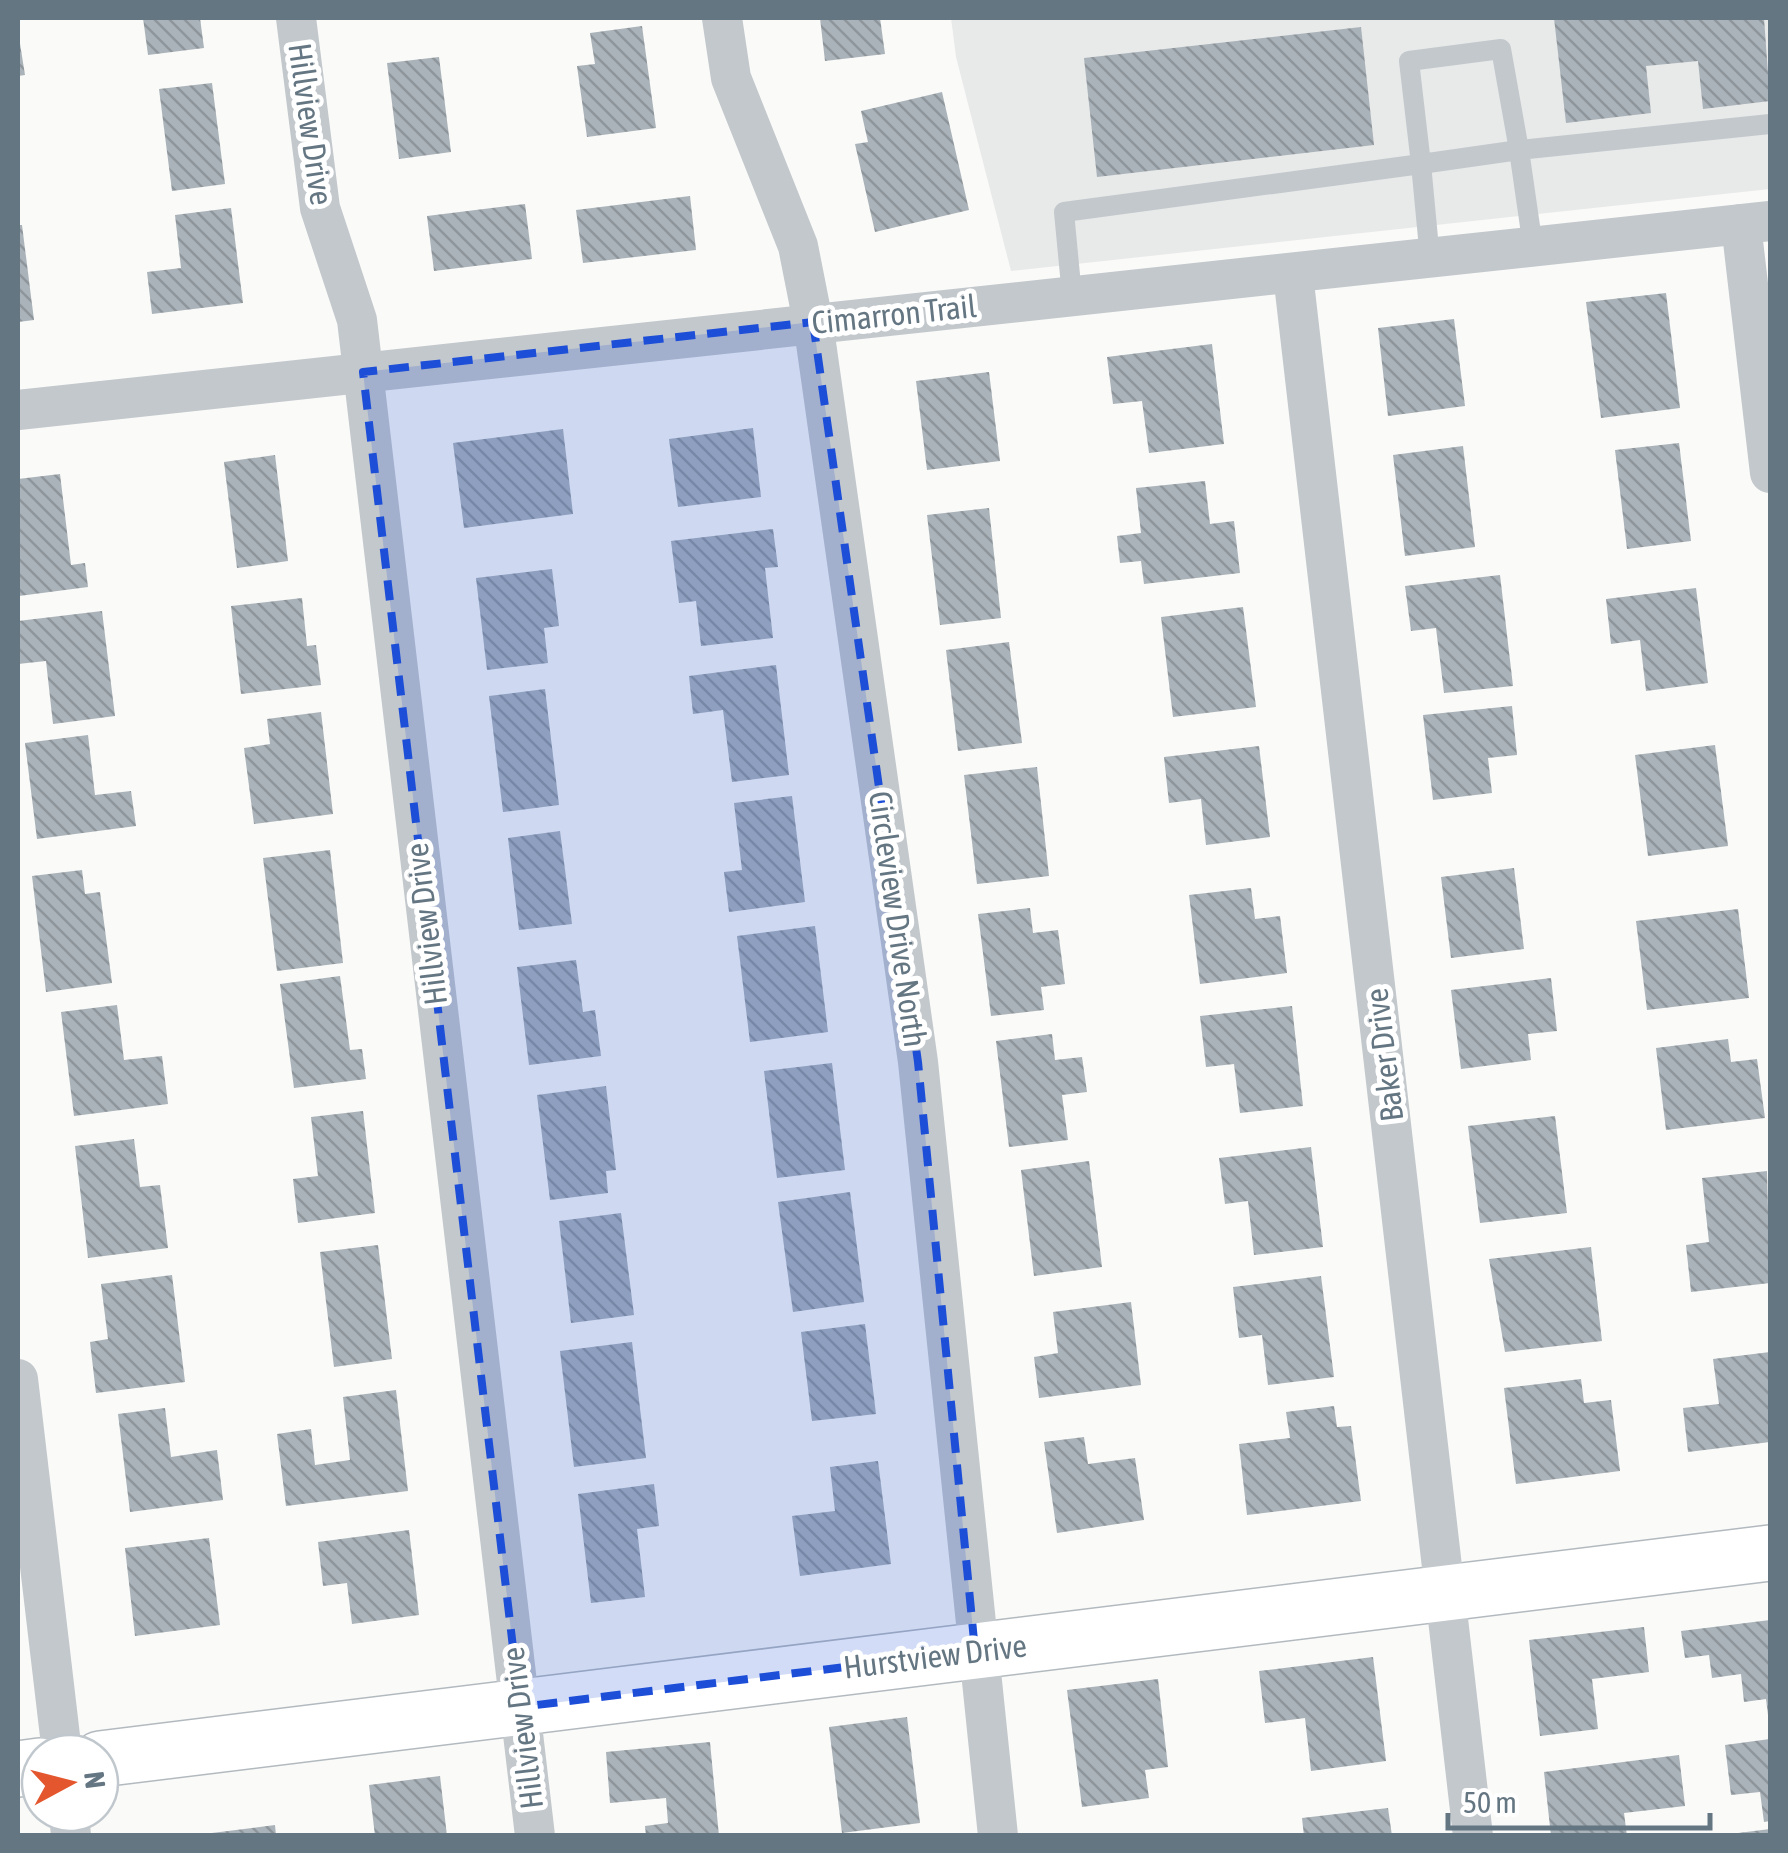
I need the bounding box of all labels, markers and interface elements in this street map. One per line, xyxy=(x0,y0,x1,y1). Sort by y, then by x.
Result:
street label: Hillview Drive xyxy=(281,41,341,207)
street label: Cimarron Trail xyxy=(810,287,979,341)
street label: Circleview Drive North xyxy=(862,789,934,1049)
street label: Hillview Drive xyxy=(398,841,454,1007)
street label: Baker Drive xyxy=(1357,986,1411,1124)
street label: Hurstview Drive xyxy=(841,1626,1029,1686)
street label: Hillview Drive xyxy=(494,1645,550,1811)
north arrow xyxy=(20,1733,120,1833)
scale bar xyxy=(1448,1768,1710,1830)
text: N xyxy=(78,1770,112,1790)
text: 50 m xyxy=(1463,1785,1517,1819)

